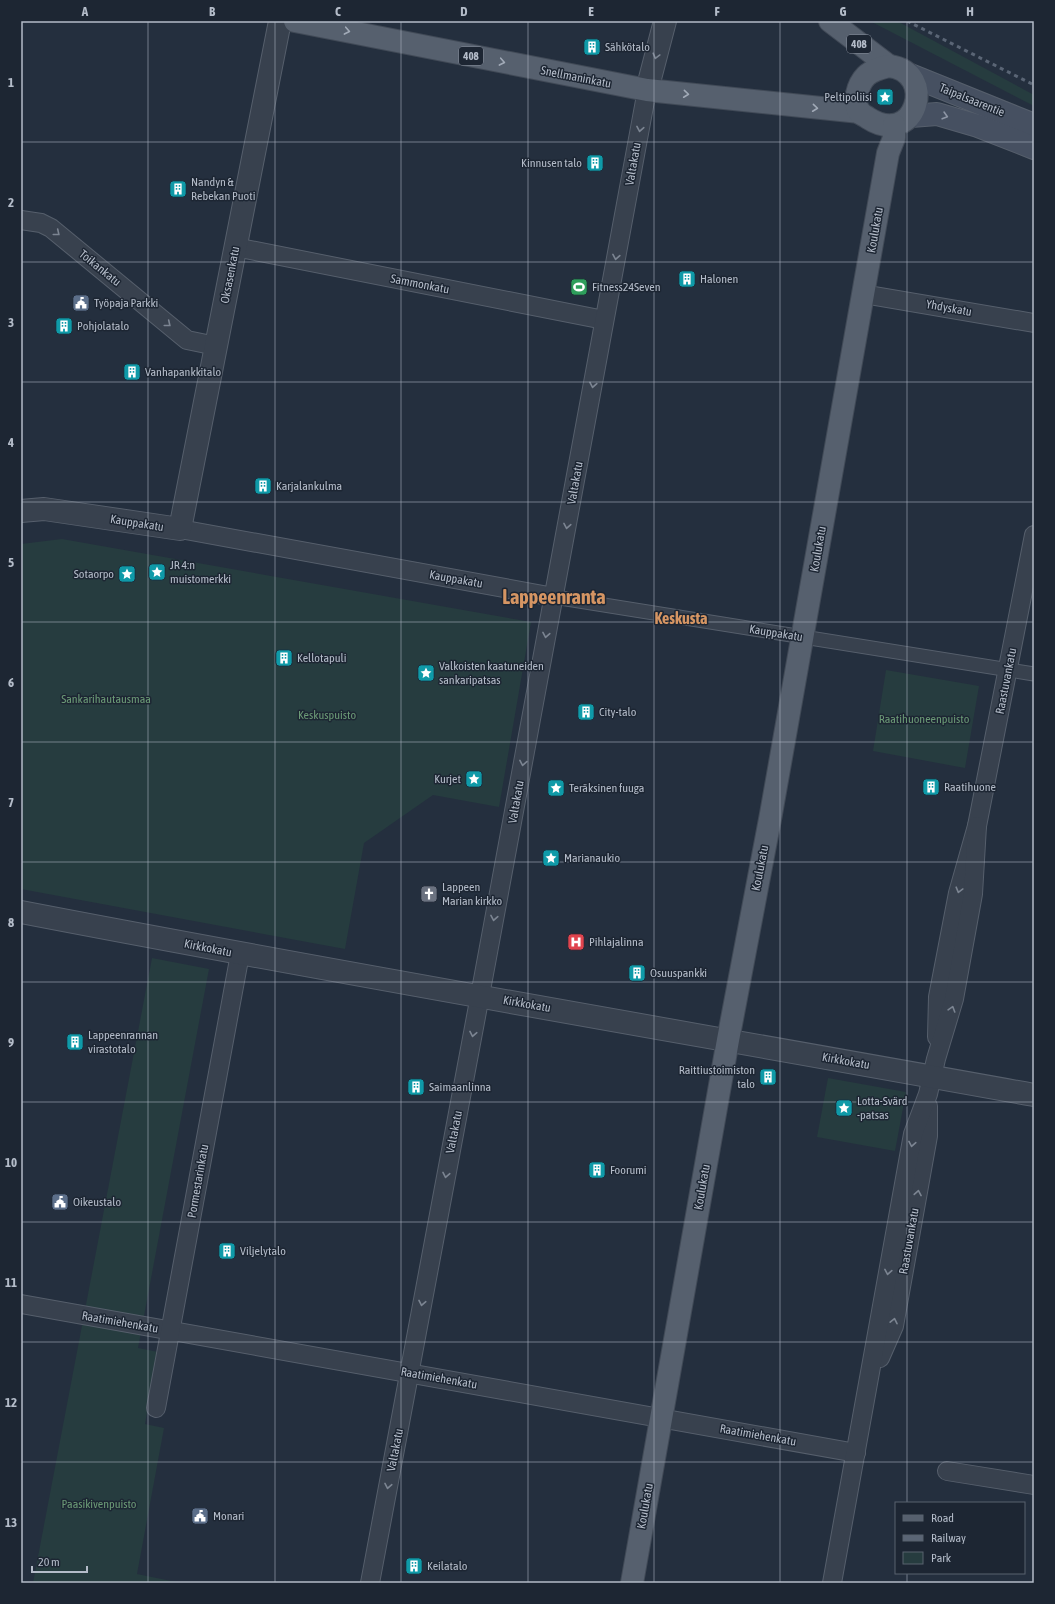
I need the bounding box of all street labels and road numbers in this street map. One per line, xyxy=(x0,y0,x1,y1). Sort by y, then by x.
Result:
road number: 408 xyxy=(847,35,871,53)
road number: 408 xyxy=(459,47,483,65)
street label: Snellmaninkatu xyxy=(540,63,613,91)
street label: Taipalsaarentie xyxy=(937,81,1007,119)
street label: Valtakatu xyxy=(622,141,644,187)
street label: Koulukatu xyxy=(864,206,886,254)
street label: Oksasenkatu xyxy=(218,245,242,305)
street label: Toikankatu xyxy=(76,247,124,289)
street label: Sammonkatu xyxy=(389,271,451,297)
street label: Yhdyskatu xyxy=(925,297,973,319)
street label: Valtakatu xyxy=(564,460,586,506)
street label: Kauppakatu xyxy=(109,512,165,534)
street label: Koulukatu xyxy=(807,525,829,573)
street label: Kauppakatu xyxy=(428,567,484,591)
street label: Kauppakatu xyxy=(748,622,804,644)
street label: Raastuvankatu xyxy=(993,647,1019,715)
street label: Valtakatu xyxy=(505,779,527,825)
street label: Koulukatu xyxy=(749,844,771,892)
street label: Kirkkokatu xyxy=(183,937,233,960)
street label: Kirkkokatu xyxy=(502,993,552,1015)
street label: Kirkkokatu xyxy=(821,1050,871,1072)
street label: Valtakatu xyxy=(443,1109,465,1155)
street label: Pormestarinkatu xyxy=(185,1143,211,1219)
street label: Koulukatu xyxy=(691,1163,713,1211)
street label: Raastuvankatu xyxy=(896,1207,922,1275)
street label: Raatimiehenkatu xyxy=(81,1308,160,1336)
street label: Raatimiehenkatu xyxy=(400,1364,479,1392)
street label: Raatimiehenkatu xyxy=(719,1421,798,1449)
street label: Valtakatu xyxy=(384,1427,406,1473)
street label: Koulukatu xyxy=(634,1482,656,1530)

